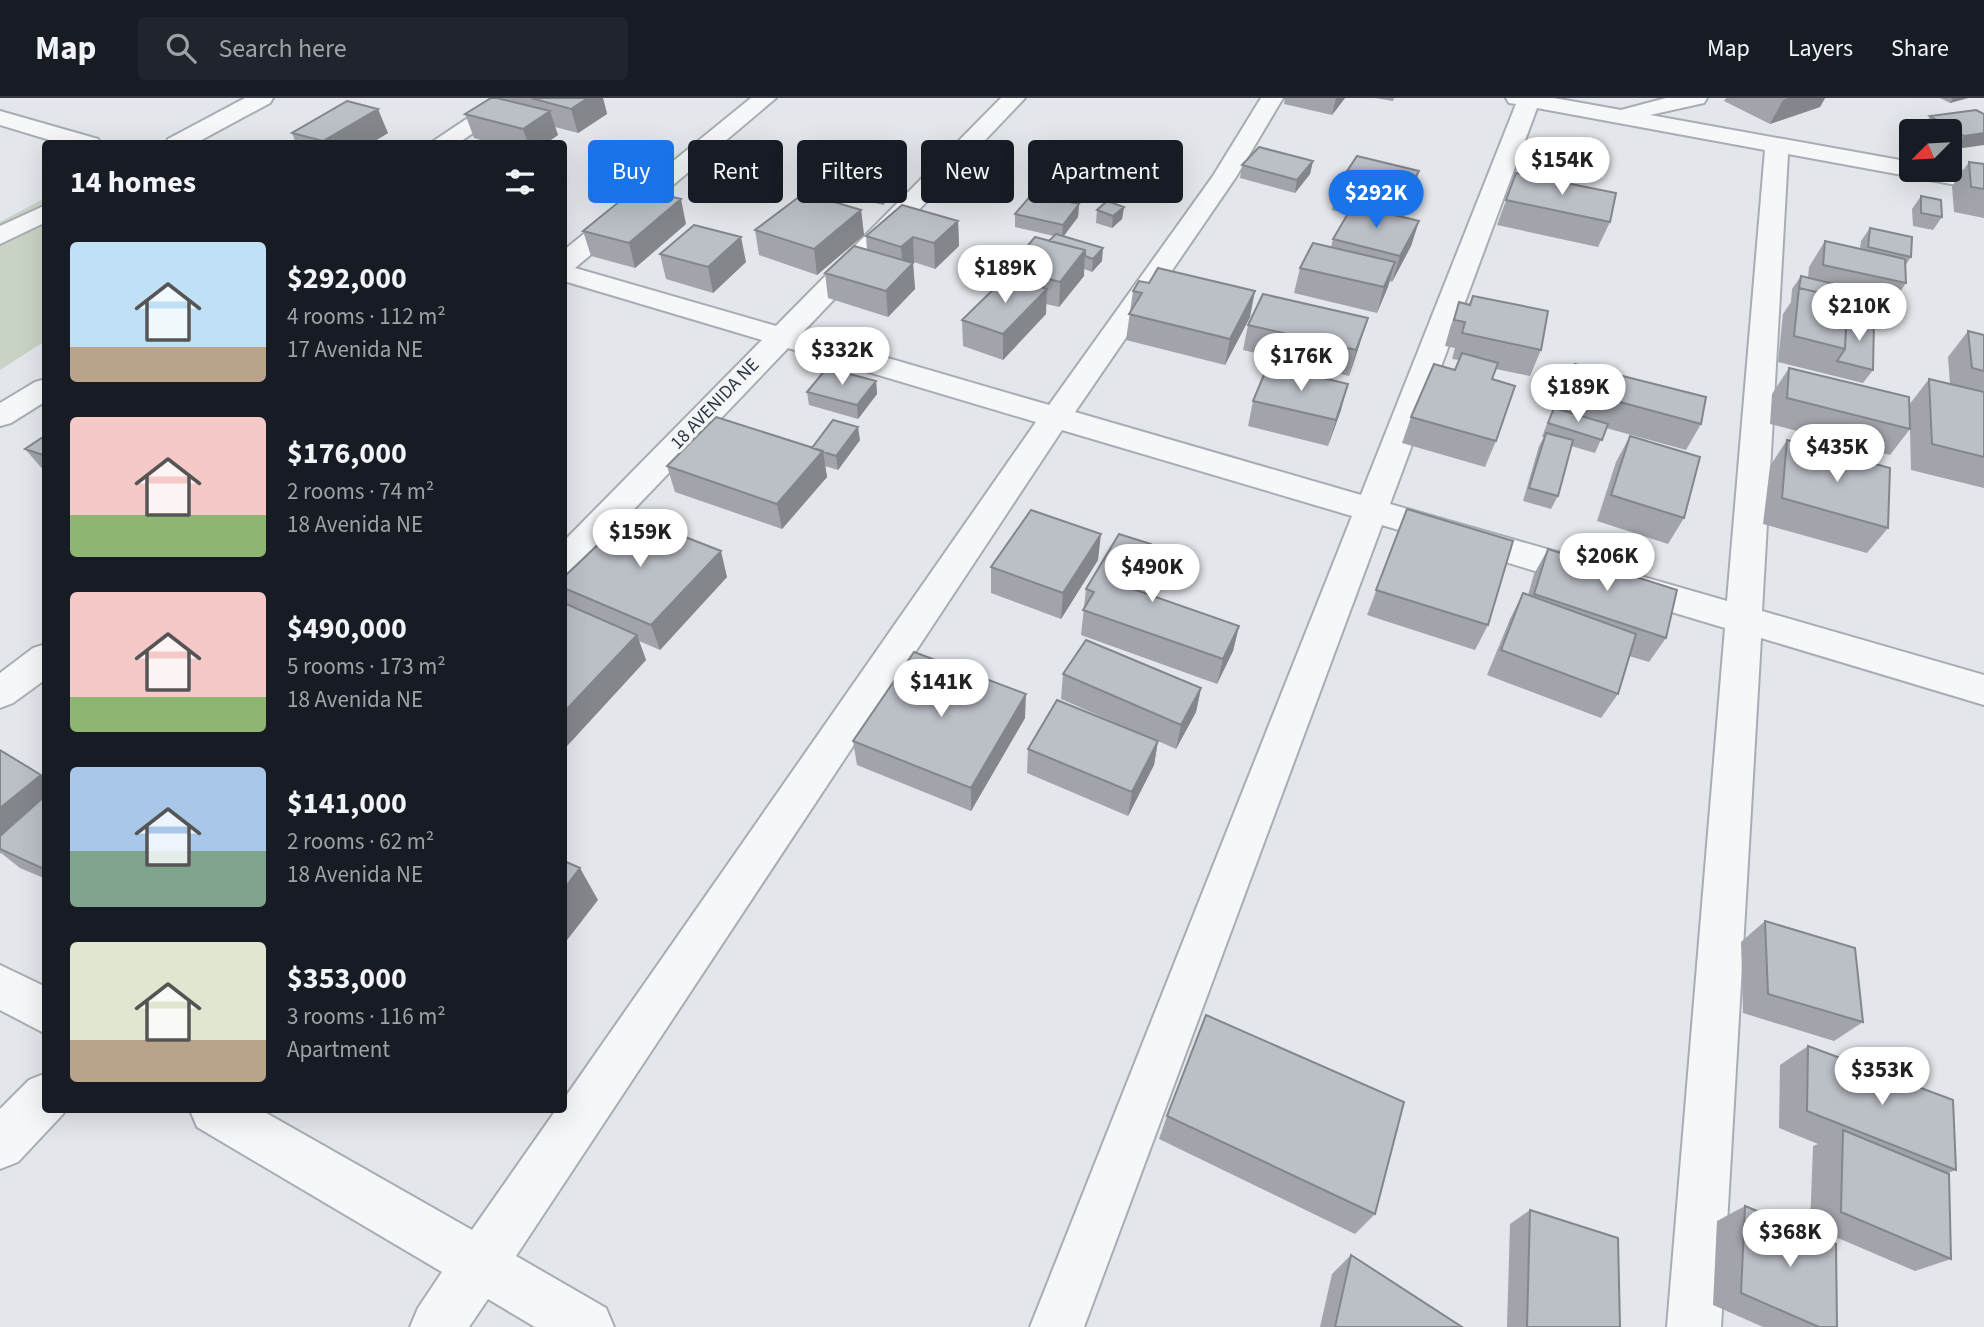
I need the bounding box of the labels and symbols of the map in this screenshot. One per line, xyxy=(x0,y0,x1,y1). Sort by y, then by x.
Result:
north arrow xyxy=(1899,119,1962,182)
pin: $154K xyxy=(1513,138,1611,197)
pin: $292K xyxy=(1327,170,1425,230)
pin: $189K xyxy=(956,246,1054,305)
pin: $210K xyxy=(1810,284,1908,343)
pin: $332K xyxy=(793,328,891,387)
pin: $176K xyxy=(1252,334,1350,393)
street label: 18 AVENIDA NE xyxy=(664,352,766,456)
pin: $189K xyxy=(1529,364,1627,424)
pin: $435K xyxy=(1788,424,1886,484)
pin: $159K xyxy=(591,510,689,569)
pin: $206K xyxy=(1558,533,1656,593)
pin: $490K xyxy=(1103,545,1201,604)
pin: $141K xyxy=(892,660,990,719)
pin: $353K xyxy=(1833,1048,1931,1107)
pin: $368K xyxy=(1741,1210,1839,1269)

